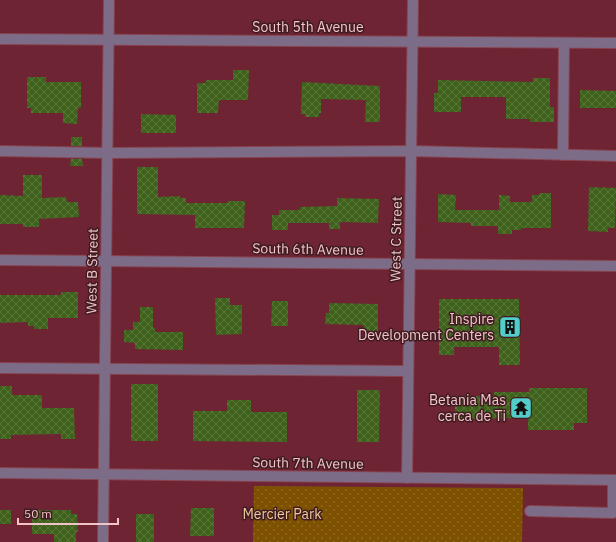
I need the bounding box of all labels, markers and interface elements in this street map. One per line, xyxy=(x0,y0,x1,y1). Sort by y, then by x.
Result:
street label: South 5th Avenue xyxy=(252,18,364,36)
street label: West C Street xyxy=(386,196,406,282)
street label: West B Street xyxy=(82,228,102,314)
street label: South 6th Avenue xyxy=(252,239,364,259)
place label: Inspire Development Centers xyxy=(358,310,494,344)
building icon: Inspire Development Centers xyxy=(497,314,523,340)
place label: Betania Mas cerca de Ti xyxy=(429,391,506,425)
temple icon: Betania Mas cerca de Ti xyxy=(508,395,534,421)
street label: South 7th Avenue xyxy=(252,453,364,473)
scale bar xyxy=(18,500,118,526)
park label: Mercier Park xyxy=(242,505,322,523)
text: 50 m xyxy=(24,506,52,521)

